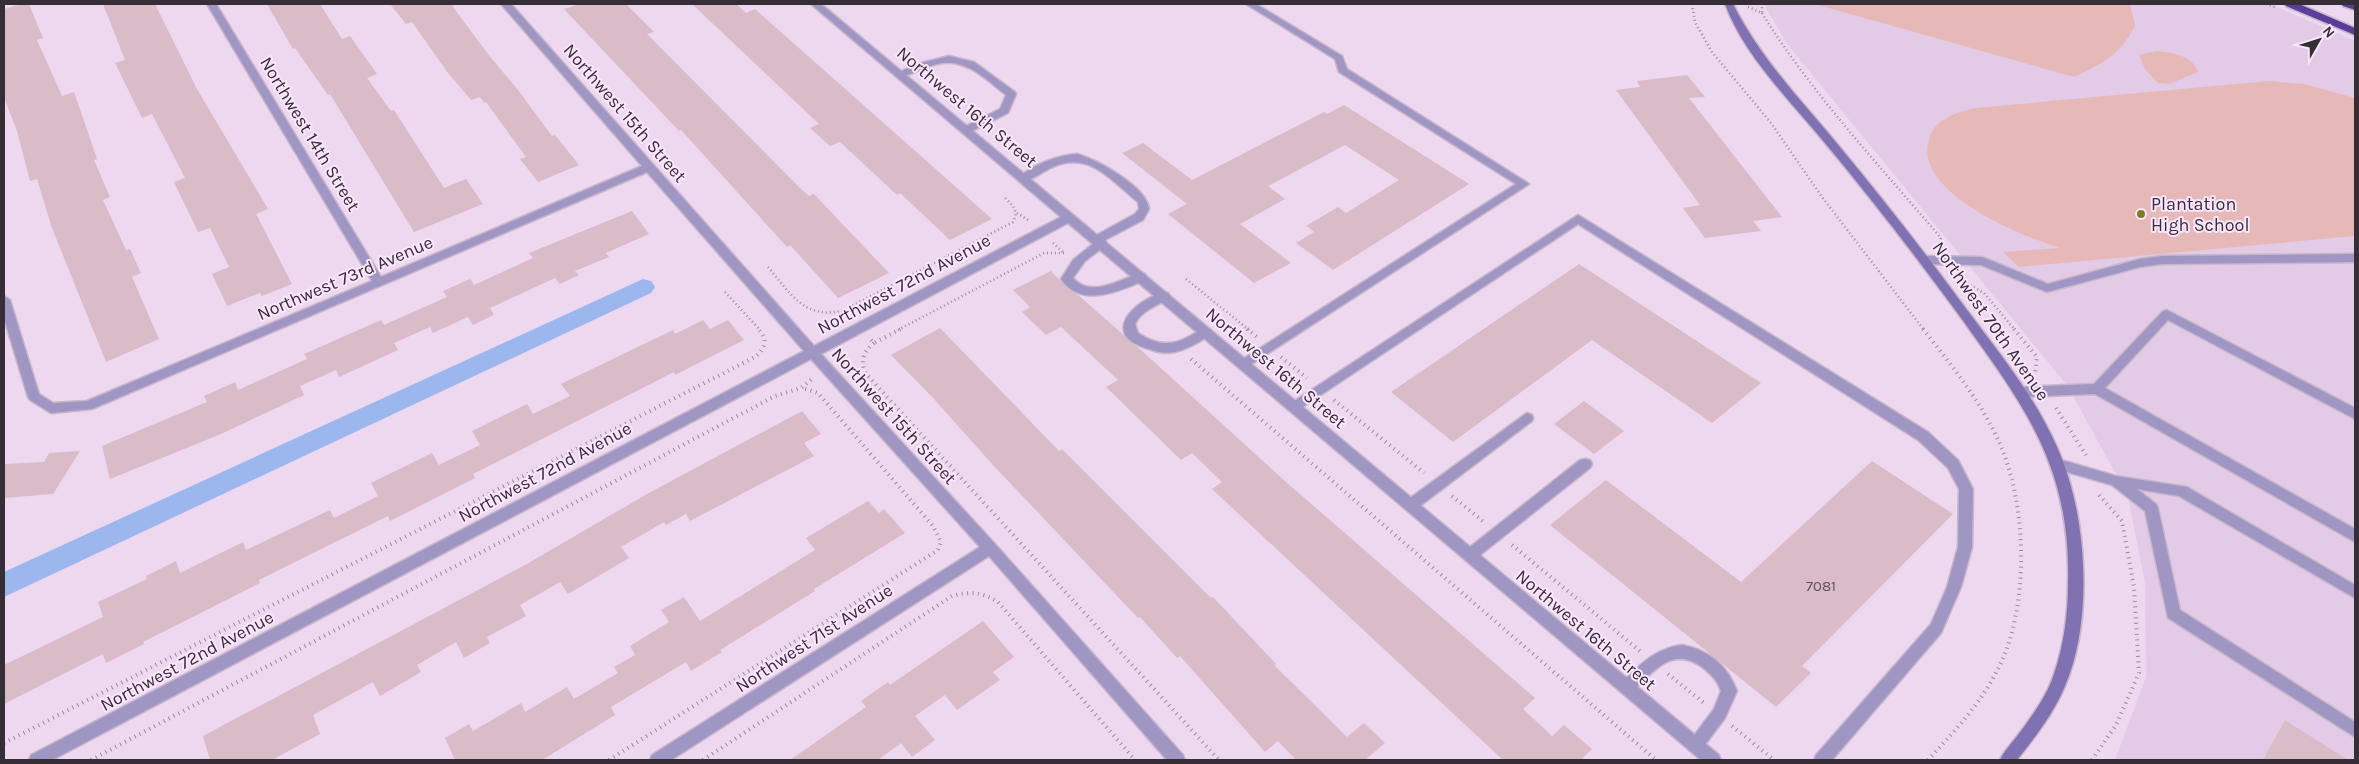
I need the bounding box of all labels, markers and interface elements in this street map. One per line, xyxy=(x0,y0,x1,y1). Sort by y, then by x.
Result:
north arrow xyxy=(2294,15,2344,65)
text: N xyxy=(2319,23,2338,41)
street label: Northwest 15th Street xyxy=(559,39,691,187)
street label: Northwest 16th Street xyxy=(892,42,1042,172)
street label: Northwest 14th Street xyxy=(255,53,365,215)
place label: Plantation High School xyxy=(2151,193,2249,236)
marker: Plantation High School xyxy=(2135,208,2147,220)
street label: Northwest 72nd Avenue xyxy=(814,229,994,339)
street label: Northwest 73rd Avenue xyxy=(254,231,436,325)
street label: Northwest 70th Avenue xyxy=(1928,237,2054,405)
street label: Northwest 16th Street xyxy=(1201,303,1351,433)
street label: Northwest 15th Street xyxy=(827,343,961,489)
street label: Northwest 72nd Avenue xyxy=(455,417,635,527)
street label: Northwest 16th Street xyxy=(1511,565,1661,695)
house number: 7081 xyxy=(1806,577,1836,595)
street label: Northwest 71st Avenue xyxy=(731,579,897,697)
street label: Northwest 72nd Avenue xyxy=(97,606,277,716)

